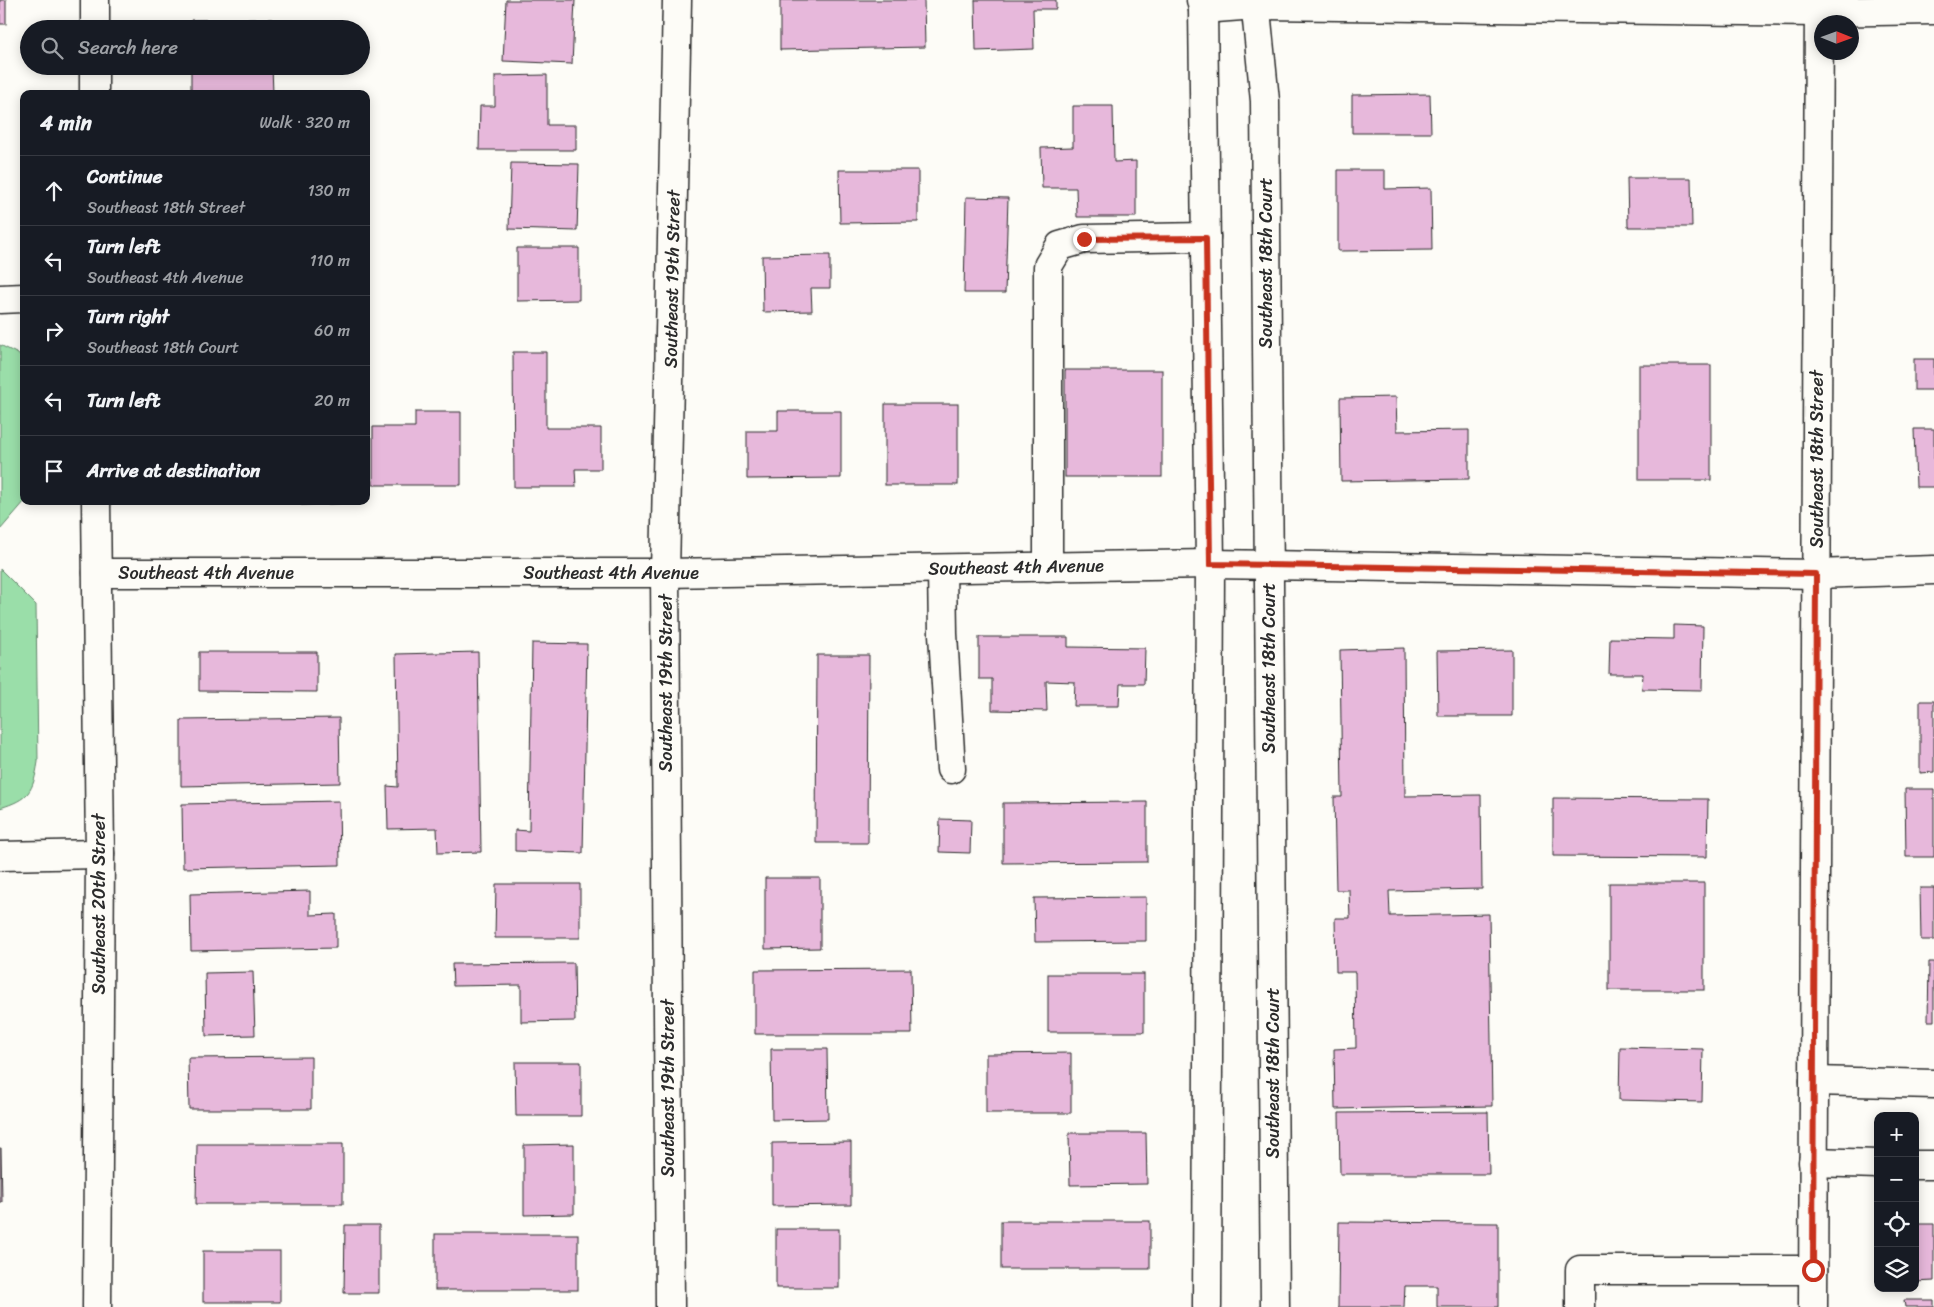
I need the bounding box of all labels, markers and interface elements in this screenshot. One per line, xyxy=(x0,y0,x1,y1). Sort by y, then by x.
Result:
north arrow xyxy=(1814,15,1859,60)
search box xyxy=(20,20,370,75)
text: Search here xyxy=(78,31,178,64)
icon: search xyxy=(38,34,66,62)
text: 4 min xyxy=(40,104,92,142)
text: Walk · 320 m xyxy=(259,108,350,137)
text: Continue xyxy=(87,160,163,193)
text: 130 m xyxy=(308,176,350,205)
icon: ahead xyxy=(40,177,68,205)
street label: Southeast 18th Court xyxy=(1250,177,1282,348)
street label: Southeast 19th Street xyxy=(654,189,690,368)
text: Southeast 18th Street xyxy=(87,193,245,222)
route end xyxy=(1073,228,1096,251)
text: Turn left xyxy=(87,230,160,263)
text: 110 m xyxy=(310,246,350,275)
icon: left xyxy=(40,247,68,275)
text: Southeast 4th Avenue xyxy=(87,263,243,292)
text: Turn right xyxy=(87,300,169,333)
text: 60 m xyxy=(314,316,350,345)
icon: right xyxy=(40,317,68,345)
text: Southeast 18th Court xyxy=(87,333,239,362)
street label: Southeast 18th Street xyxy=(1801,369,1833,548)
text: Turn left xyxy=(87,384,160,417)
text: 20 m xyxy=(314,386,350,415)
icon: left xyxy=(40,387,68,415)
text: Arrive at destination xyxy=(87,454,260,487)
icon: arrive xyxy=(40,457,68,485)
street label: Southeast 4th Avenue xyxy=(928,549,1104,585)
street label: Southeast 4th Avenue xyxy=(118,557,294,589)
street label: Southeast 4th Avenue xyxy=(523,557,699,589)
street label: Southeast 18th Court xyxy=(1253,582,1285,753)
street label: Southeast 19th Street xyxy=(650,593,682,772)
street label: Southeast 20th Street xyxy=(83,813,115,995)
street label: Southeast 18th Court xyxy=(1257,987,1289,1158)
street label: Southeast 19th Street xyxy=(652,998,684,1177)
map controls xyxy=(1874,1112,1919,1292)
button: + xyxy=(1874,1112,1919,1157)
button: − xyxy=(1874,1157,1919,1202)
button: locate xyxy=(1874,1202,1919,1247)
button: layers xyxy=(1874,1247,1919,1292)
route start xyxy=(1802,1259,1825,1282)

